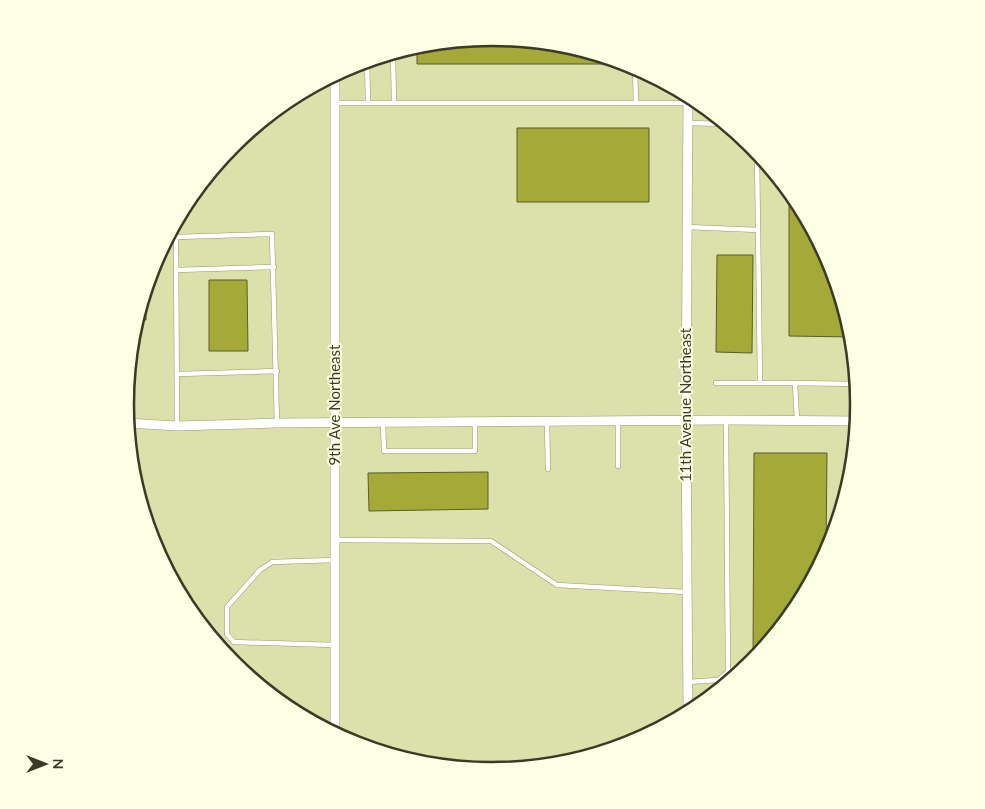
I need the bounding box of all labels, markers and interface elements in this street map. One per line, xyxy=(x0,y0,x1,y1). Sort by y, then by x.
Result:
street label: 11th Avenue Northeast xyxy=(676,327,694,482)
street label: 9th Ave Northeast xyxy=(325,344,343,465)
north arrow xyxy=(20,739,70,789)
text: N xyxy=(50,759,67,769)

